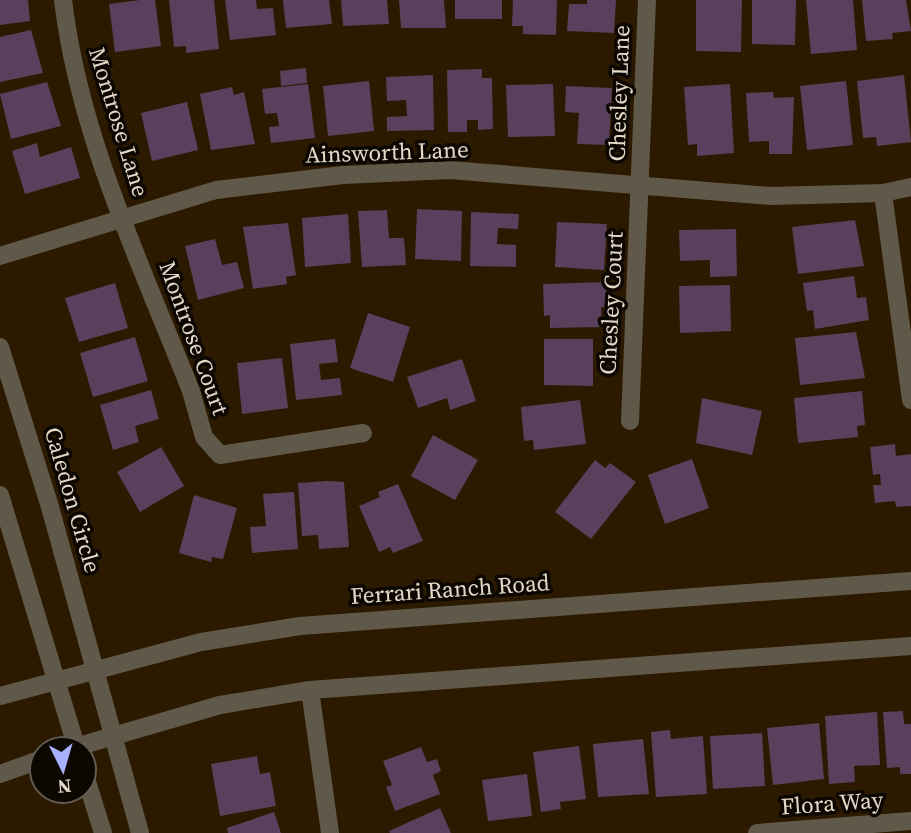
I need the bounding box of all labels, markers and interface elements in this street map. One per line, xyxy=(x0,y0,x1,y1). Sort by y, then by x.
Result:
street label: Chesley Lane xyxy=(601,24,637,162)
street label: Montrose Lane xyxy=(81,43,157,201)
street label: Ainsworth Lane xyxy=(305,133,469,171)
street label: Chesley Court xyxy=(591,230,631,375)
street label: Montrose Court xyxy=(151,257,237,420)
street label: Caledon Circle xyxy=(37,423,109,577)
street label: Ferrari Ranch Road xyxy=(349,566,551,612)
north arrow xyxy=(28,735,98,805)
text: N xyxy=(56,773,73,801)
street label: Flora Way xyxy=(780,783,884,823)

